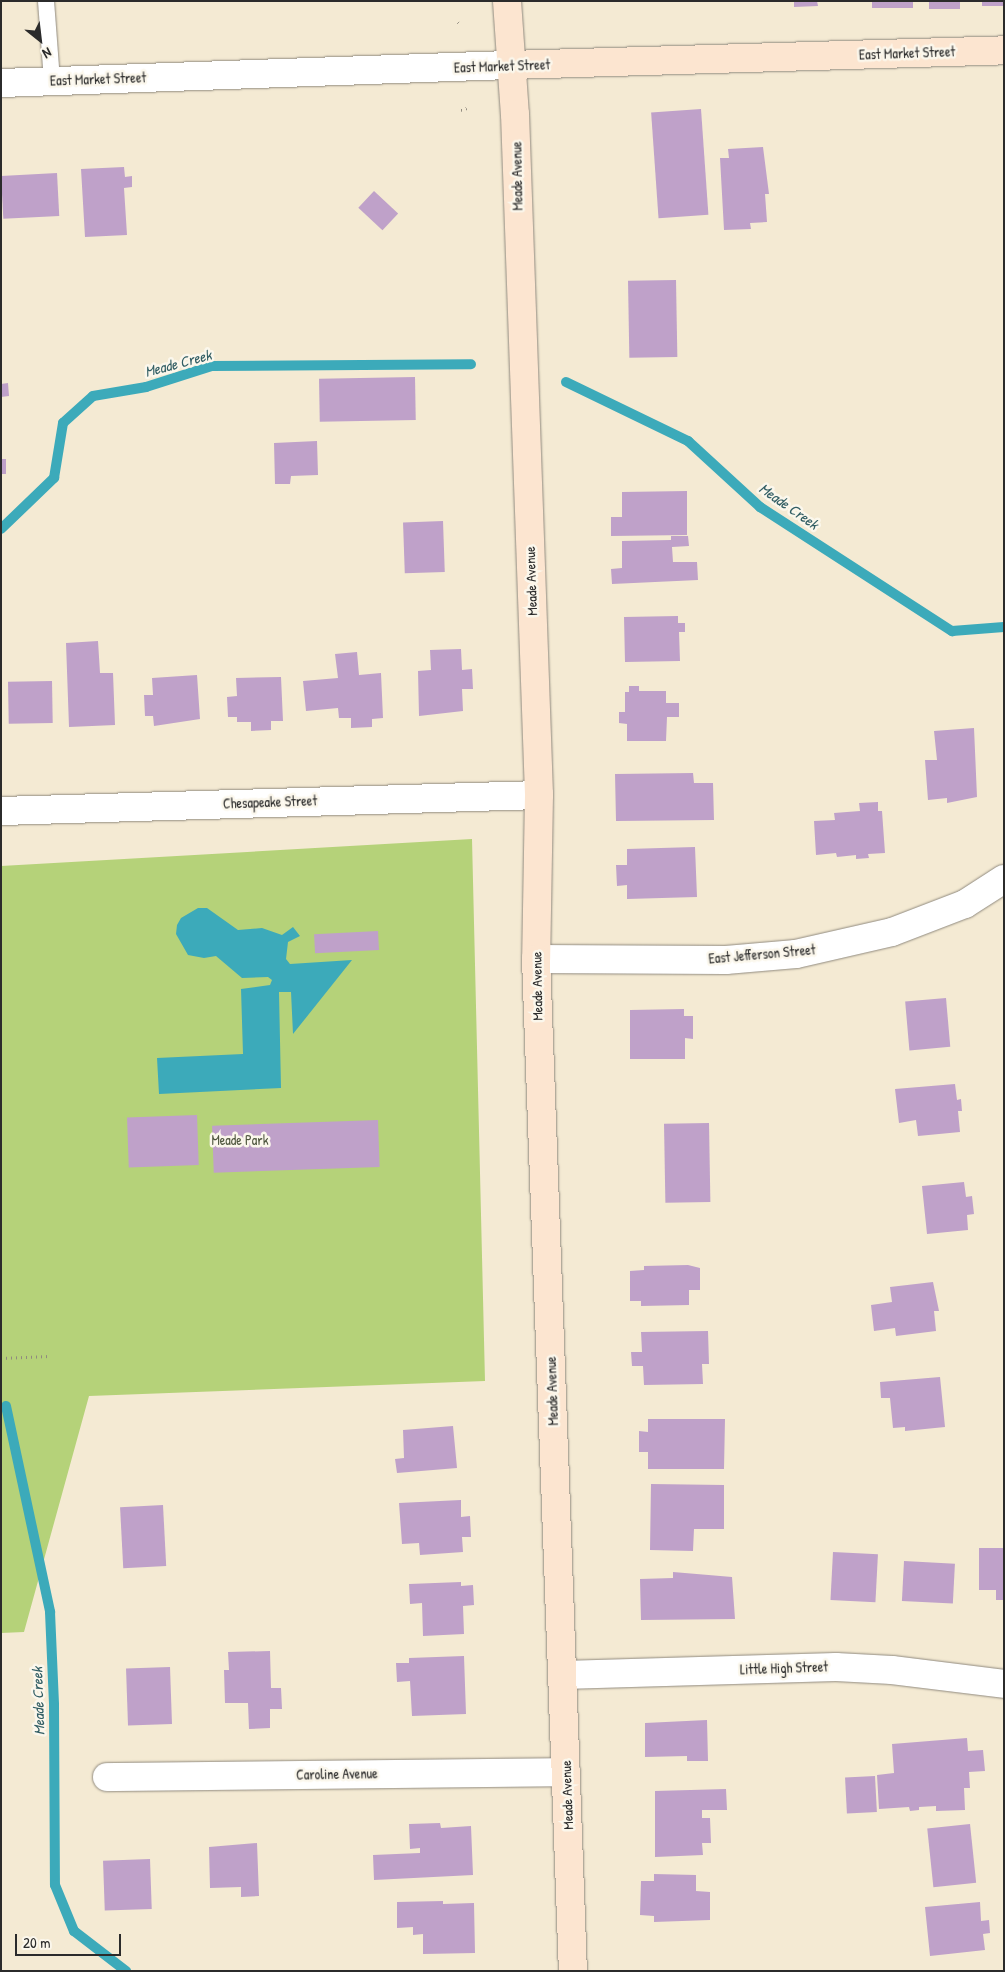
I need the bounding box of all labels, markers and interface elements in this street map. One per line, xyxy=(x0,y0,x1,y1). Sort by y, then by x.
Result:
north arrow xyxy=(15,15,65,65)
text: N xyxy=(40,43,55,64)
street label: East Market Street xyxy=(859,43,955,63)
street label: East Market Street xyxy=(454,56,550,76)
street label: East Market Street xyxy=(50,69,146,89)
street label: Meade Avenue xyxy=(508,141,526,211)
water label: Meade Creek xyxy=(143,345,213,381)
water label: Meade Creek xyxy=(756,479,822,533)
street label: Meade Avenue xyxy=(521,546,541,616)
street label: Chesapeake Street xyxy=(223,792,317,812)
street label: East Jefferson Street xyxy=(708,941,816,967)
street label: Meade Avenue xyxy=(528,951,546,1021)
park label: Meade Park xyxy=(211,1132,269,1148)
street label: Meade Avenue xyxy=(542,1356,562,1426)
street label: Little High Street xyxy=(740,1658,828,1678)
water label: Meade Creek xyxy=(28,1667,48,1735)
street label: Meade Avenue xyxy=(557,1760,577,1830)
street label: Caroline Avenue xyxy=(296,1765,378,1783)
scale bar xyxy=(18,1924,124,1956)
text: 20 m xyxy=(23,1932,50,1953)

